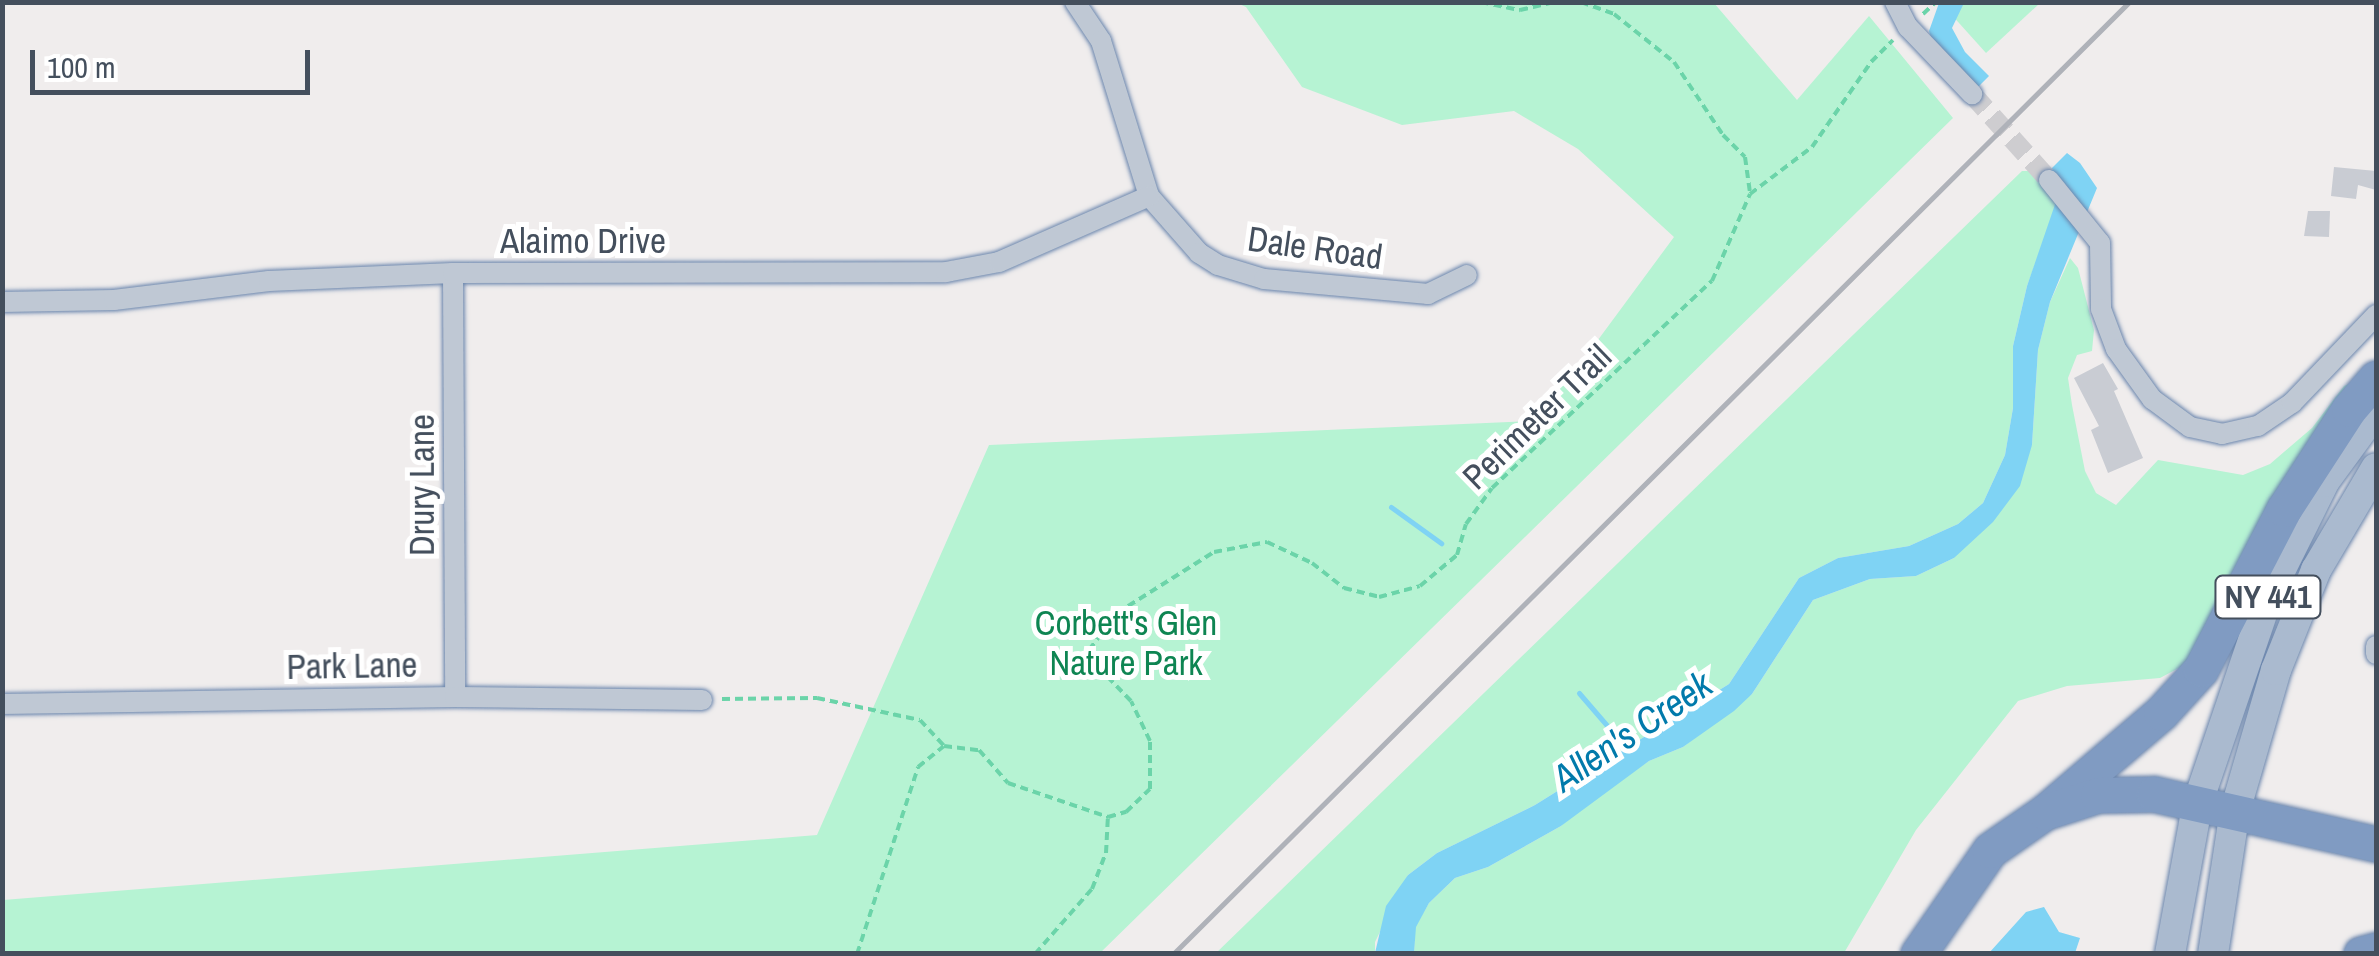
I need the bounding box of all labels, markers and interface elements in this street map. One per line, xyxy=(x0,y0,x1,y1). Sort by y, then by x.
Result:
scale bar xyxy=(35,30,315,92)
text: 100 m xyxy=(47,47,115,87)
street label: Dale Road xyxy=(1245,218,1385,278)
street label: Alaimo Drive xyxy=(500,220,666,262)
street label: Perimeter Trail xyxy=(1454,336,1620,498)
street label: Drury Lane xyxy=(401,414,443,556)
road number: NY 441 xyxy=(2213,570,2323,624)
park label: Corbett's Glen Nature Park xyxy=(1035,602,1217,684)
street label: Park Lane xyxy=(286,644,418,688)
water label: Allen's Creek xyxy=(1544,661,1720,801)

